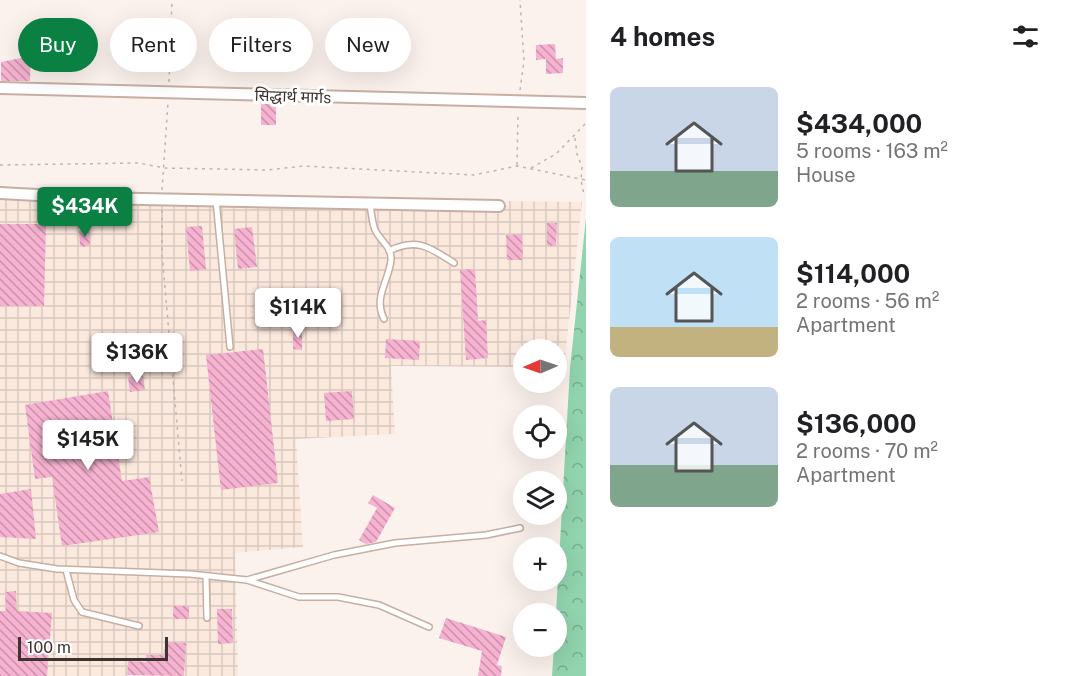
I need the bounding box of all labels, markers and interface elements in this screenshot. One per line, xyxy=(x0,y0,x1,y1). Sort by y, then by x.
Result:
chip: Buy xyxy=(18,18,98,72)
chip: Rent xyxy=(110,18,197,72)
chip: Filters xyxy=(209,18,313,72)
chip: New xyxy=(325,18,411,72)
icon: filters xyxy=(1009,20,1042,53)
text: 4 homes xyxy=(610,21,715,52)
street label: सिद्धार्थ मार्गs xyxy=(254,86,332,107)
text: $434,000 xyxy=(796,108,922,139)
icon: home xyxy=(658,111,730,183)
text: 5 rooms · 163 m² xyxy=(796,139,948,163)
text: House xyxy=(796,163,856,187)
pin: $434K xyxy=(43,187,127,238)
text: $434K xyxy=(51,194,119,218)
text: $114,000 xyxy=(796,258,910,289)
icon: home xyxy=(658,261,730,333)
pin: $114K xyxy=(256,288,340,339)
text: 2 rooms · 56 m² xyxy=(796,289,939,313)
text: $114K xyxy=(269,295,327,319)
text: Apartment xyxy=(796,313,896,337)
pin: $136K xyxy=(95,333,179,384)
north arrow xyxy=(513,339,567,393)
map controls xyxy=(513,339,567,657)
text: $136K xyxy=(106,340,168,364)
button: locate xyxy=(513,405,567,459)
text: $136,000 xyxy=(796,408,917,439)
icon: home xyxy=(658,411,730,483)
pin: $145K xyxy=(46,420,130,471)
text: $145K xyxy=(57,427,119,451)
text: 2 rooms · 70 m² xyxy=(796,439,938,463)
text: Apartment xyxy=(796,463,896,487)
button: layers xyxy=(513,471,567,525)
button: + xyxy=(513,537,567,591)
button: − xyxy=(513,603,567,657)
scale bar xyxy=(18,634,168,662)
text: 100 m xyxy=(27,638,71,657)

